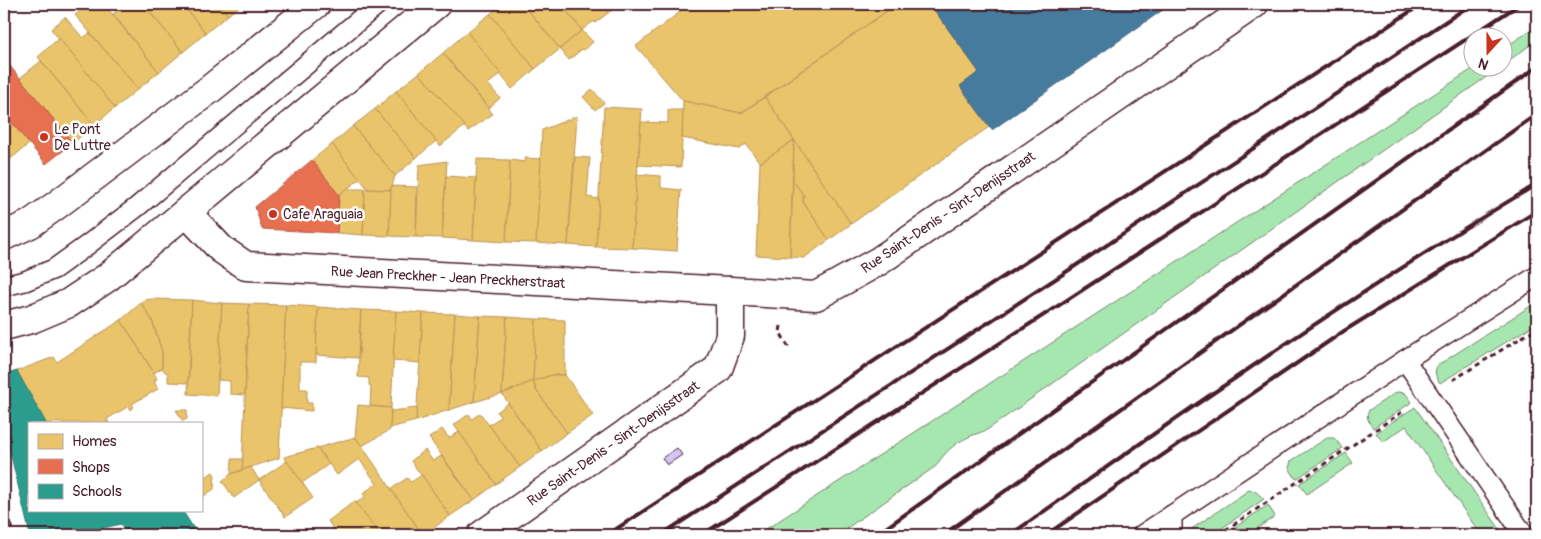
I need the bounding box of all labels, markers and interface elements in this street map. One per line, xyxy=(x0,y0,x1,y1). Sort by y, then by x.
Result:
north arrow xyxy=(1464,28,1514,78)
text: N xyxy=(1476,54,1491,73)
place label: Le Pont De Luttre xyxy=(54,121,111,154)
marker: Le Pont De Luttre xyxy=(38,131,50,143)
street label: Rue Saint-Denis - Sint-Denijsstraat xyxy=(858,148,1039,277)
place label: Cafe Araguaia xyxy=(283,206,363,223)
marker: Cafe Araguaia xyxy=(267,208,279,220)
street label: Rue Jean Preckher - Jean Preckherstraat xyxy=(330,263,566,292)
street label: Rue Saint-Denis - Sint-Denijsstraat xyxy=(524,377,703,510)
legend xyxy=(28,422,202,512)
text: Homes xyxy=(72,432,117,451)
text: Shops xyxy=(72,458,110,477)
text: Schools xyxy=(72,482,122,501)

